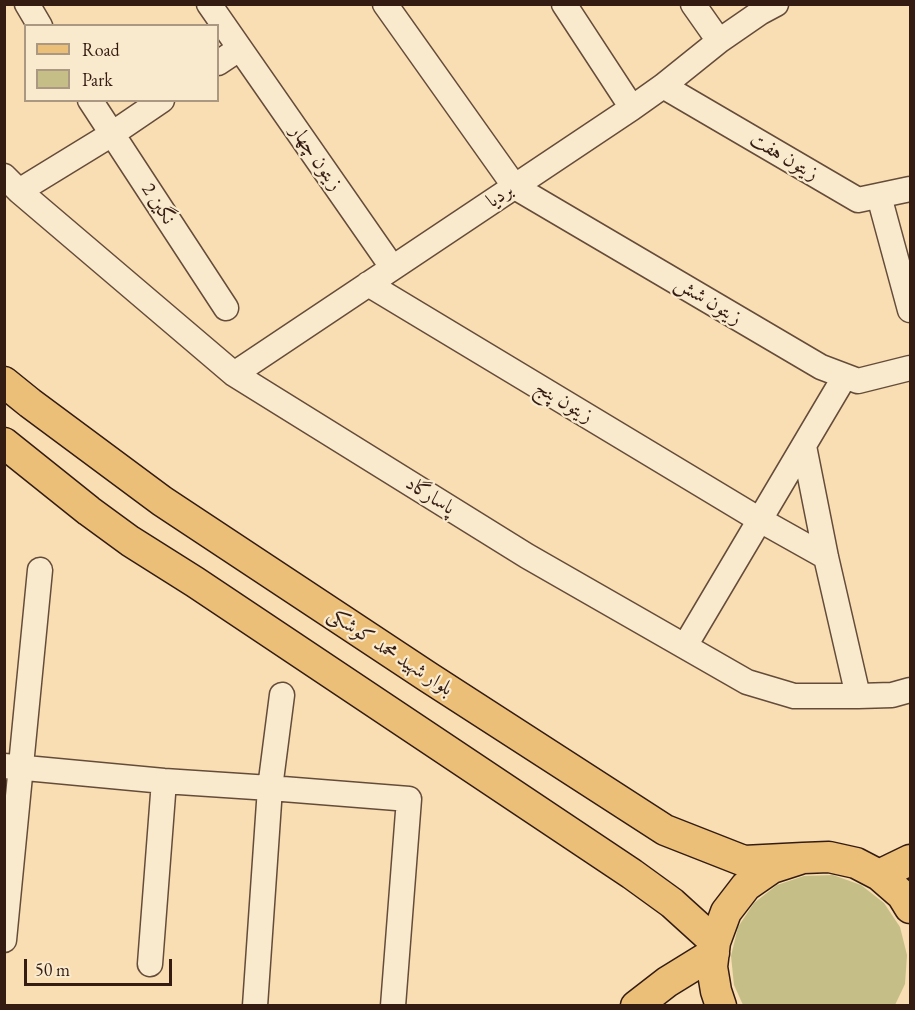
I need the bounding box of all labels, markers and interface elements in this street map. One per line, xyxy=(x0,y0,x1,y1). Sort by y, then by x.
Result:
legend xyxy=(24,24,219,102)
text: Road xyxy=(82,38,120,61)
text: Park xyxy=(82,68,113,91)
street label: زیتون چهار xyxy=(285,121,347,195)
street label: زیتون هفت xyxy=(745,128,823,186)
street label: نگین 2 xyxy=(136,179,180,229)
street label: بردیا xyxy=(482,179,518,213)
street label: زیتون شش xyxy=(670,272,746,330)
street label: زیتون پنج xyxy=(531,375,597,429)
street label: پاسارگاد xyxy=(401,472,459,520)
street label: بلوار شهید محمد کوشکی xyxy=(323,603,457,701)
scale bar xyxy=(27,947,176,985)
text: 50 m xyxy=(35,958,70,981)

